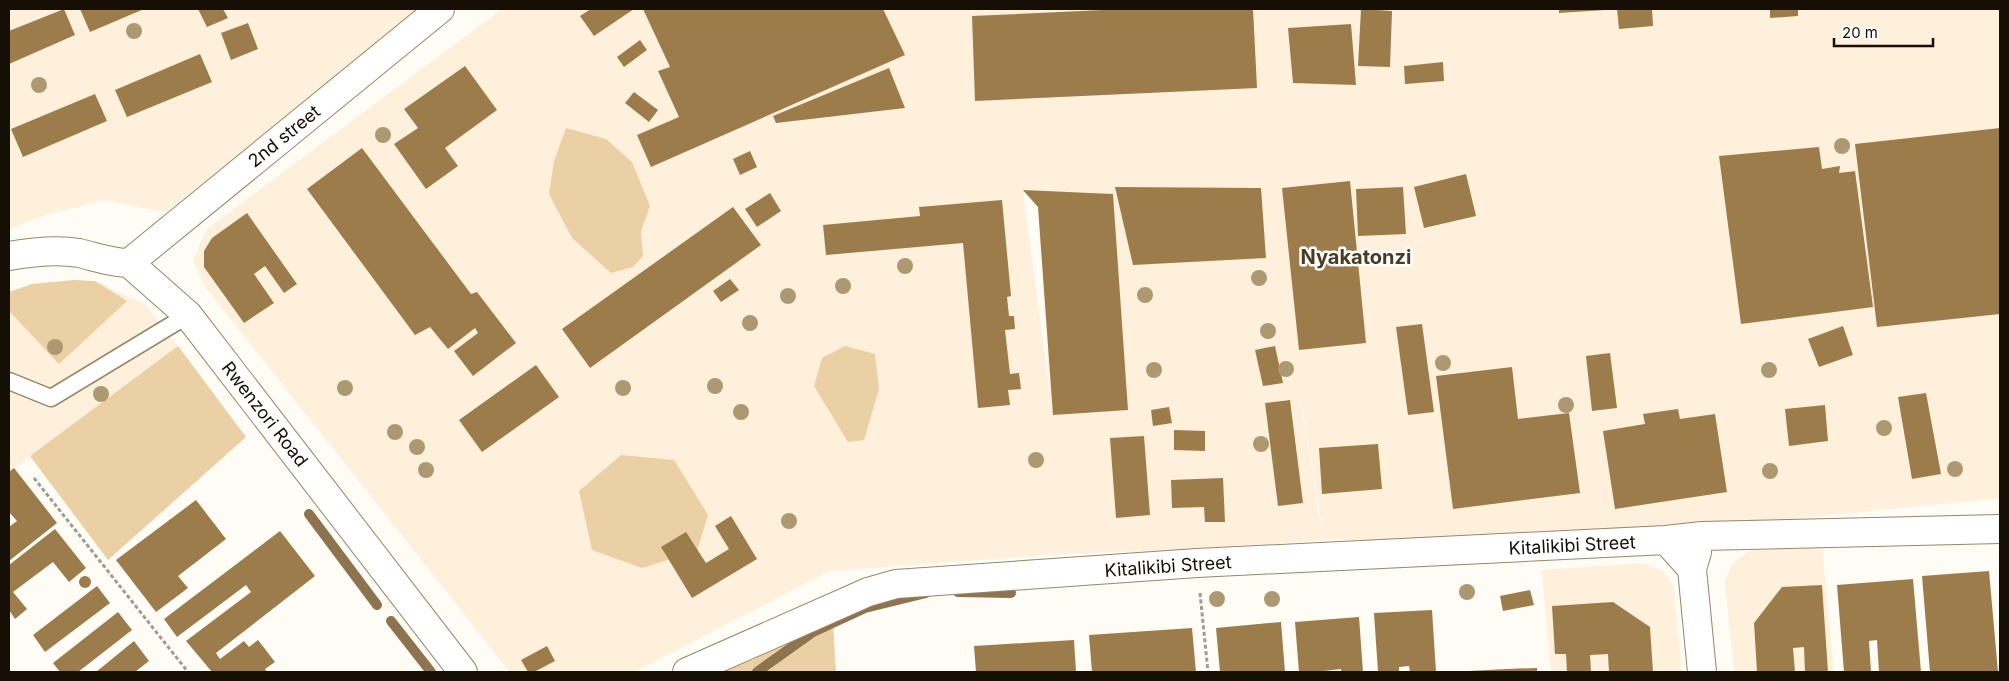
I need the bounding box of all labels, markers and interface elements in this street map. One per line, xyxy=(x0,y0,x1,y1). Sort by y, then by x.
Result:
scale bar xyxy=(1834,15,1933,47)
text: 20 m xyxy=(1842,23,1878,42)
street label: 2nd street xyxy=(244,101,324,171)
district label: Nyakatonzi xyxy=(1301,245,1411,269)
street label: Rwenzori Road xyxy=(217,357,313,471)
street label: Kitalikibi Street xyxy=(1508,531,1636,559)
street label: Kitalikibi Street xyxy=(1104,551,1232,581)

